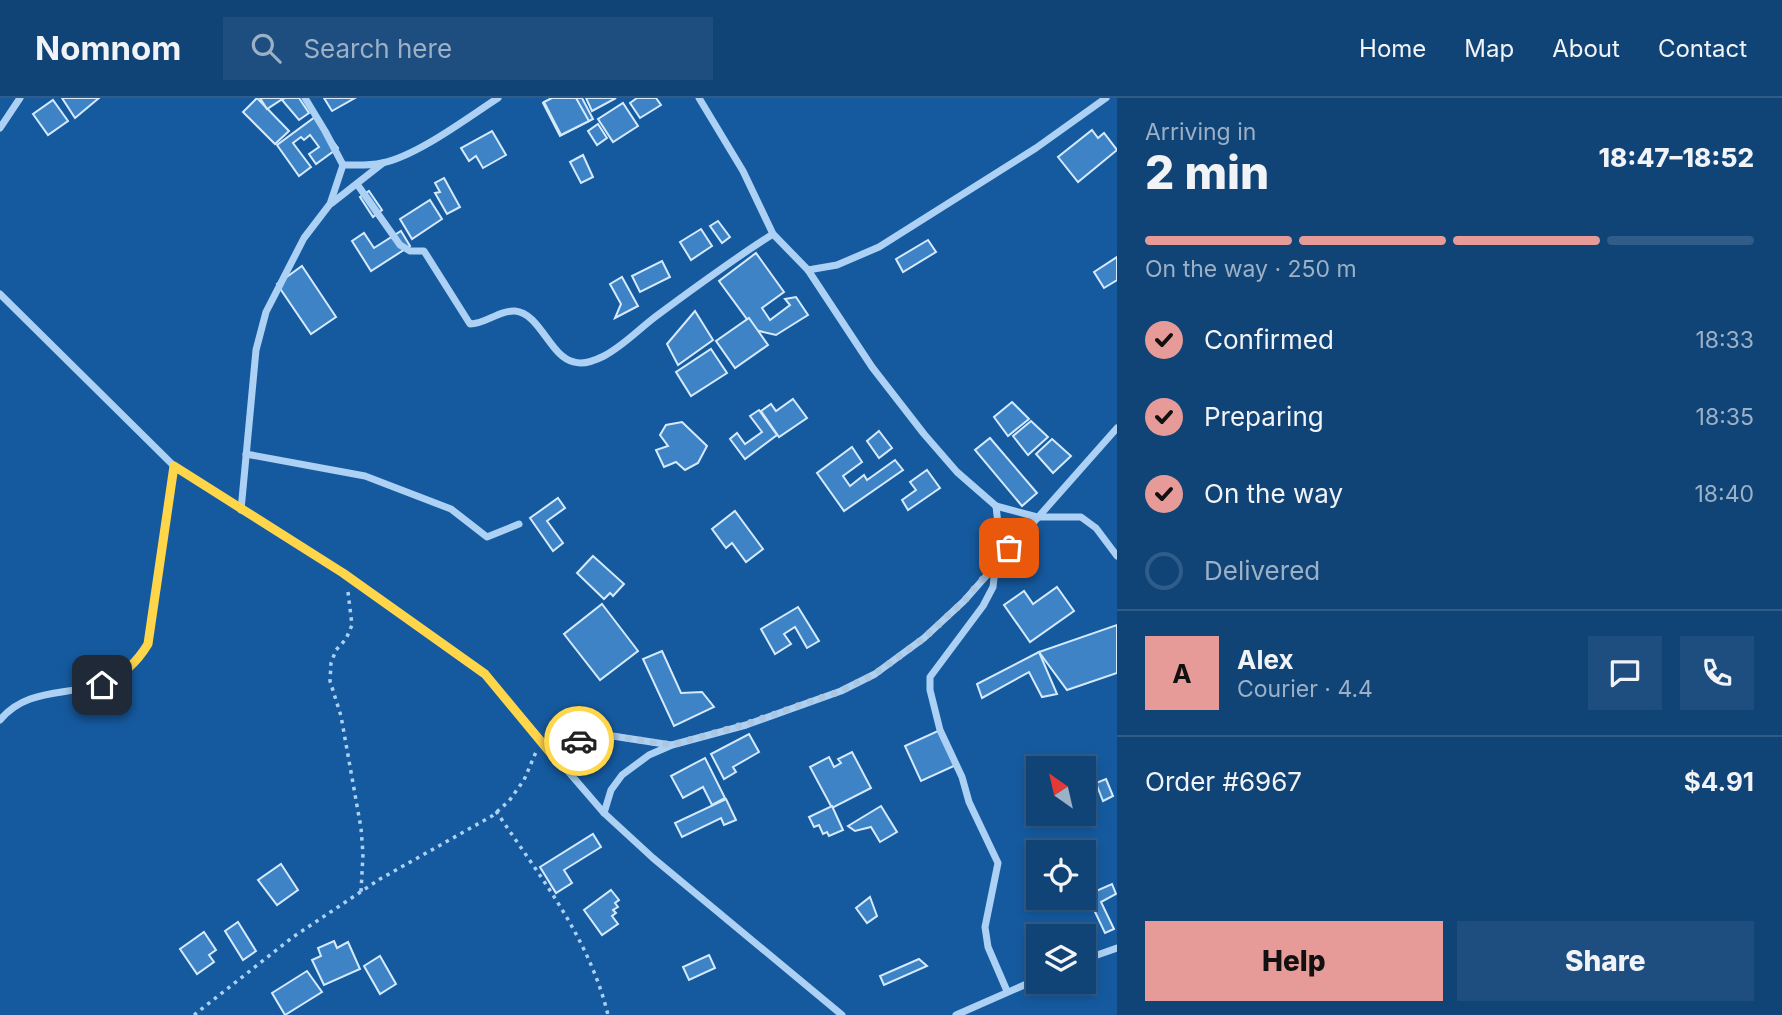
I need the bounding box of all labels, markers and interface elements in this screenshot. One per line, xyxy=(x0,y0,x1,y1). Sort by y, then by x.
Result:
search box xyxy=(223,17,713,80)
text: Nomnom xyxy=(35,28,181,68)
icon: search xyxy=(247,29,285,67)
text: Search here xyxy=(303,33,452,64)
text: Home xyxy=(1359,34,1426,63)
text: Map xyxy=(1464,34,1514,63)
text: About xyxy=(1552,34,1620,63)
text: Contact xyxy=(1658,34,1747,63)
text: Arriving in xyxy=(1145,118,1256,146)
text: 18:47–18:52 xyxy=(1598,142,1754,173)
text: 2 min xyxy=(1145,144,1269,200)
text: On the way · 250 m xyxy=(1145,255,1357,283)
icon: check xyxy=(1145,321,1183,359)
text: Confirmed xyxy=(1204,324,1334,355)
text: 18:33 xyxy=(1695,326,1754,354)
icon: check xyxy=(1145,398,1183,436)
text: Preparing xyxy=(1204,401,1324,432)
text: 18:35 xyxy=(1696,403,1754,431)
icon: check xyxy=(1145,475,1183,513)
text: On the way xyxy=(1204,478,1343,509)
text: 18:40 xyxy=(1694,480,1754,508)
pin xyxy=(979,518,1039,578)
icon: bag xyxy=(990,529,1028,567)
text: Delivered xyxy=(1204,555,1320,586)
button: chat xyxy=(1588,636,1662,710)
button: phone xyxy=(1680,636,1754,710)
text: Alex xyxy=(1237,644,1294,675)
pin xyxy=(72,655,132,715)
text: A xyxy=(1172,658,1192,689)
icon: home xyxy=(83,666,121,704)
text: Courier · 4.4 xyxy=(1237,675,1373,703)
courier xyxy=(544,706,614,776)
icon: car xyxy=(560,722,598,760)
north arrow xyxy=(1026,756,1096,826)
map controls xyxy=(1026,756,1096,994)
text: Order #6967 xyxy=(1145,766,1302,797)
text: $4.91 xyxy=(1684,766,1754,797)
button: locate xyxy=(1026,840,1096,910)
button: Help xyxy=(1145,921,1443,1001)
button: Share xyxy=(1457,921,1754,1001)
button: layers xyxy=(1026,924,1096,994)

